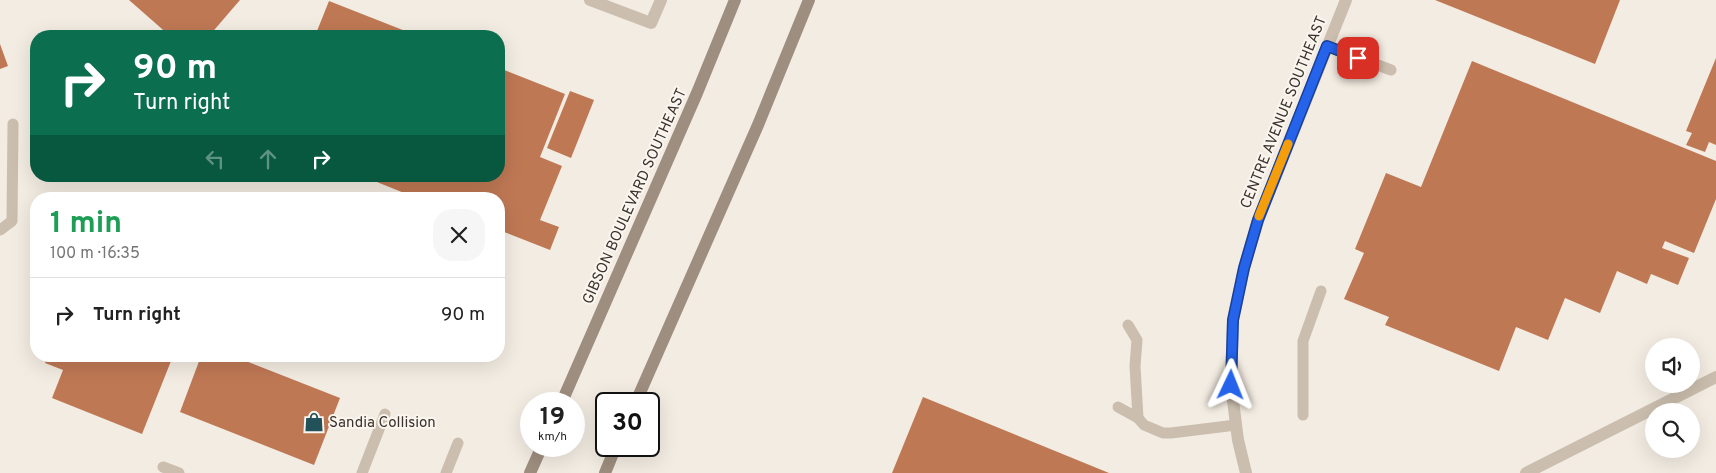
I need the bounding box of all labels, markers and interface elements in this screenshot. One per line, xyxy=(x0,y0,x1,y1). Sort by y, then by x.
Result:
street label: CENTRE AVENUE SOUTHEAST xyxy=(1237,13,1332,212)
pin xyxy=(1337,37,1379,79)
icon: arrive xyxy=(1344,44,1372,72)
text: 90 m xyxy=(133,47,217,91)
icon: right xyxy=(50,50,115,115)
street label: GIBSON BOULEVARD SOUTHEAST xyxy=(579,86,692,308)
text: Turn right xyxy=(133,90,230,117)
icon: left xyxy=(201,145,229,173)
icon: ahead xyxy=(254,145,282,173)
icon: right xyxy=(307,145,335,173)
text: 1 min xyxy=(50,206,122,243)
button: close xyxy=(433,209,485,261)
text: 100 m · 16:35 xyxy=(50,244,140,264)
icon: right xyxy=(50,301,78,329)
text: Turn right xyxy=(93,303,181,327)
text: 90 m xyxy=(441,303,485,327)
map controls xyxy=(1645,338,1700,458)
button: sound xyxy=(1645,338,1700,393)
position arrow xyxy=(1204,358,1256,410)
speed limit sign: 30 xyxy=(595,392,660,457)
text: 19 xyxy=(540,402,565,434)
button: search xyxy=(1645,403,1700,458)
shop icon: Sandia Collision xyxy=(303,411,325,433)
place label: Sandia Collision xyxy=(329,414,436,433)
text: km/h xyxy=(538,429,567,445)

